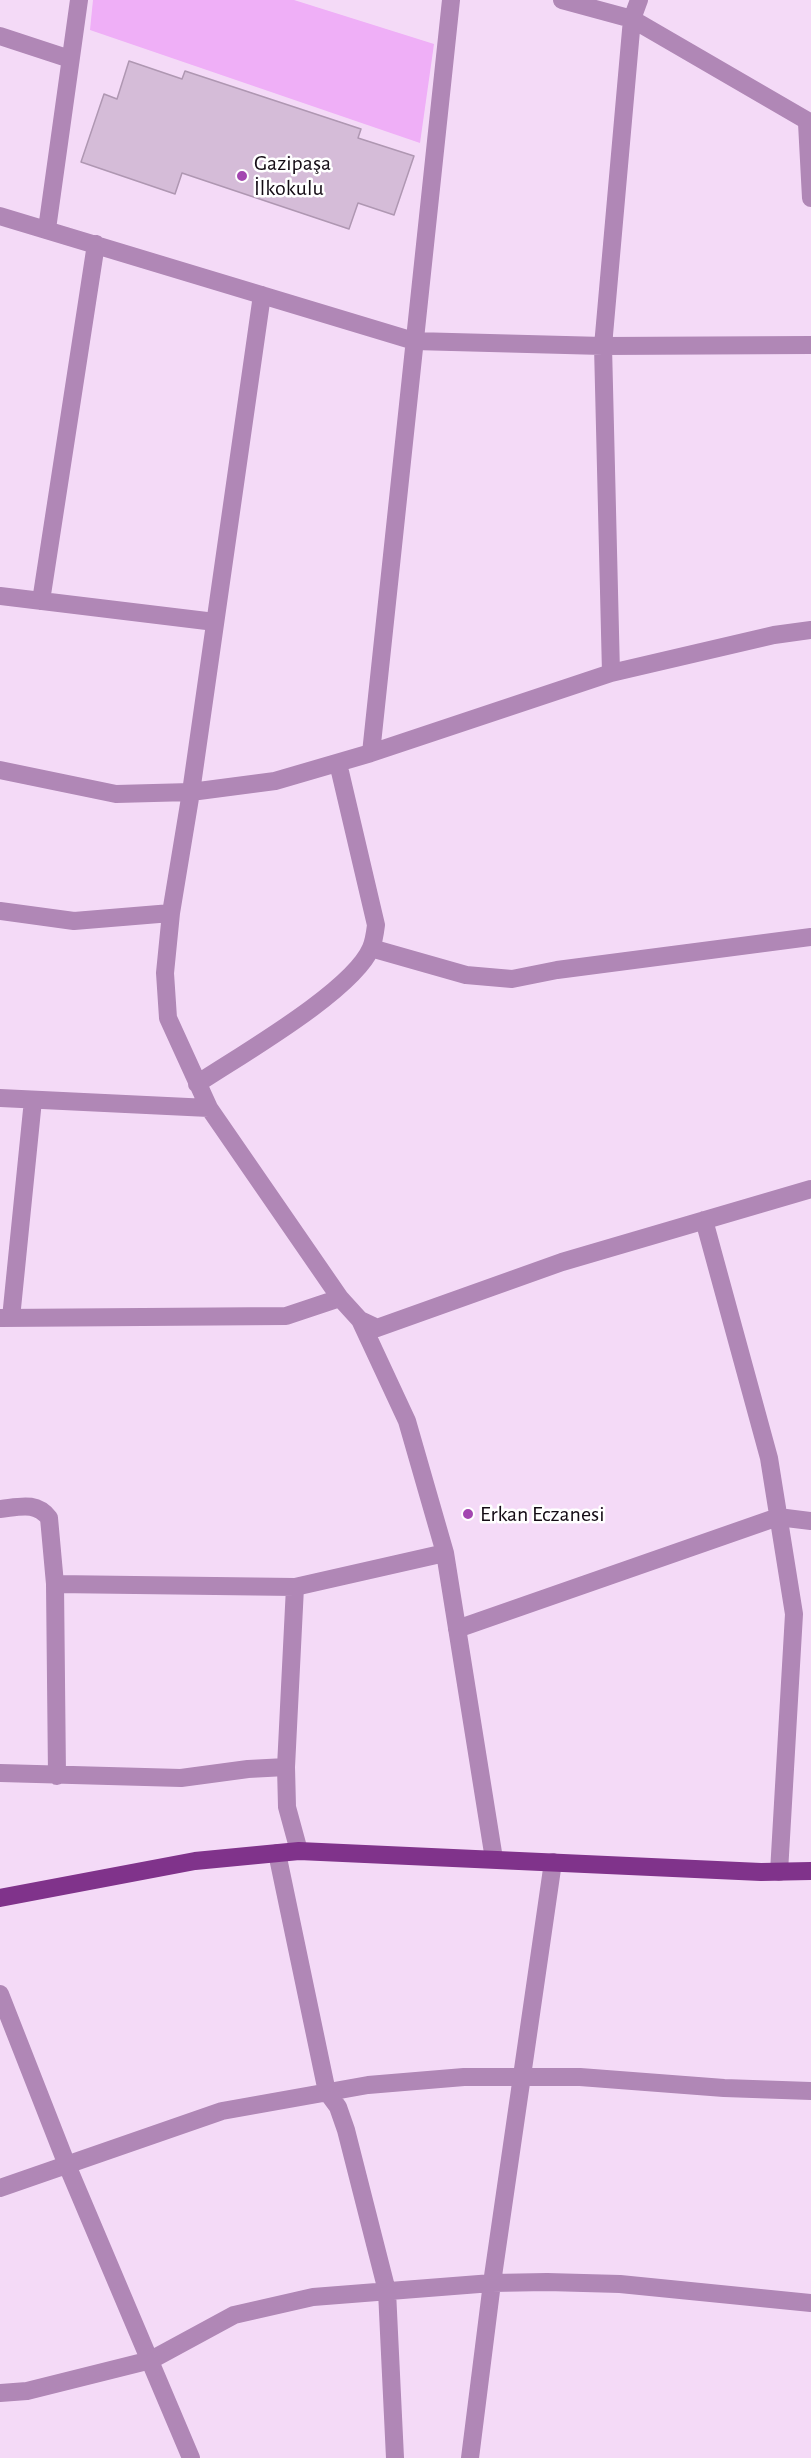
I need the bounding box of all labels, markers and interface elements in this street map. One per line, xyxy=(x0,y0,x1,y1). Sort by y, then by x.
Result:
place label: Gazipaşa İlkokulu xyxy=(254,150,331,202)
marker: Gazipaşa İlkokulu xyxy=(235,169,249,183)
place label: Erkan Eczanesi xyxy=(480,1501,604,1527)
marker: Erkan Eczanesi xyxy=(461,1507,475,1521)

